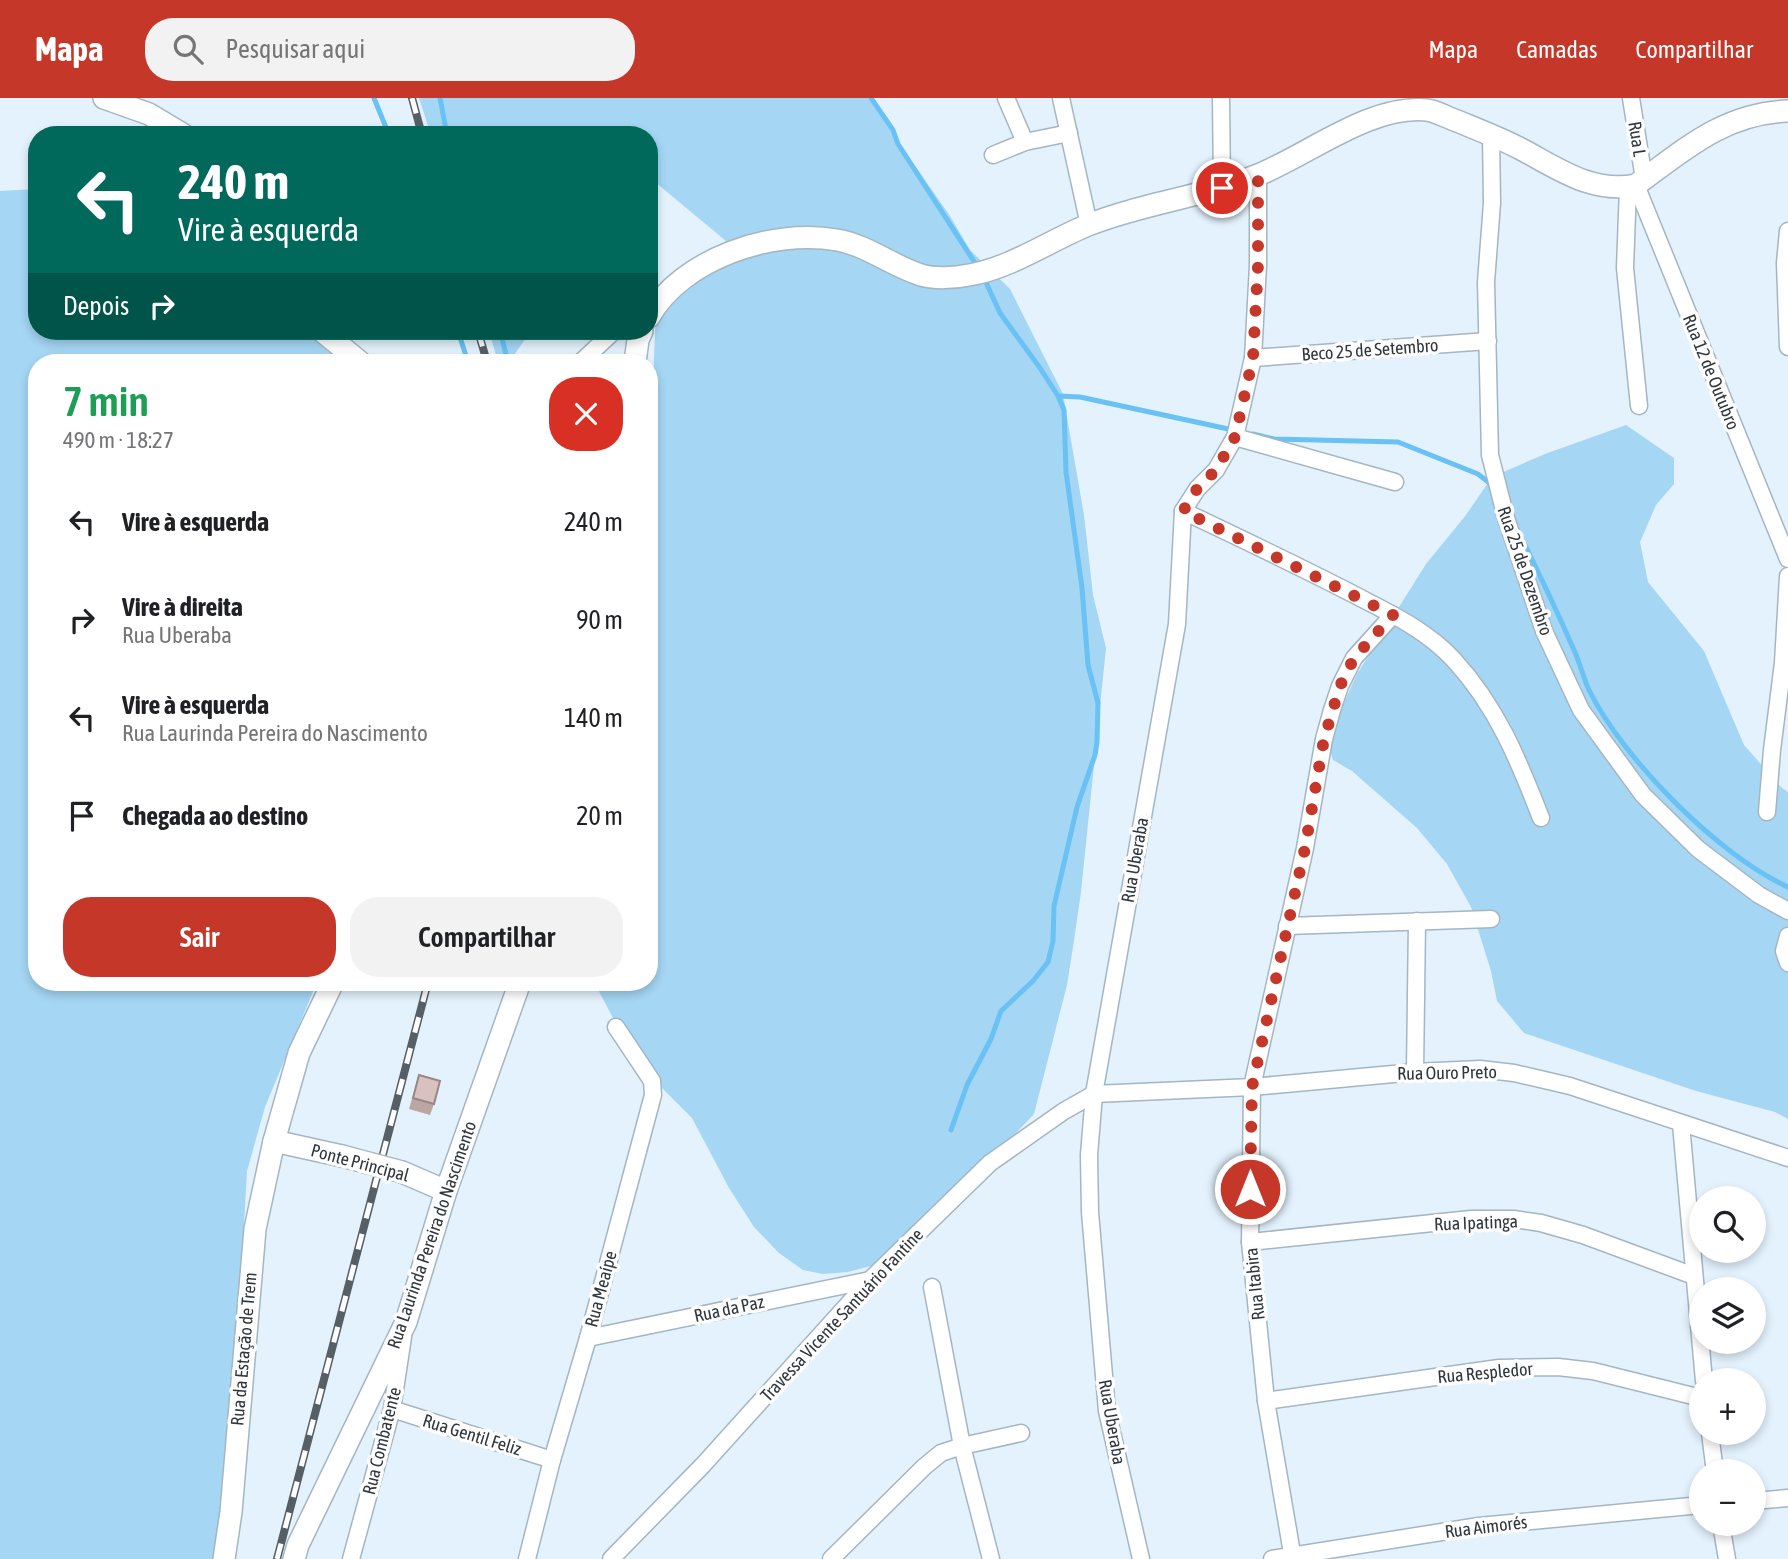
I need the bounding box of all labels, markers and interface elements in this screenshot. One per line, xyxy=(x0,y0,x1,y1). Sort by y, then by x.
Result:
search box xyxy=(145,18,635,81)
text: Mapa xyxy=(35,30,103,68)
icon: search xyxy=(169,30,207,68)
text: Pesquisar aqui xyxy=(225,34,365,64)
text: Mapa xyxy=(1428,36,1478,63)
text: Camadas xyxy=(1516,36,1598,63)
text: Compartilhar xyxy=(1636,36,1753,63)
street label: Rua L xyxy=(1624,120,1651,158)
text: 240 m xyxy=(178,153,289,209)
icon: left xyxy=(63,154,154,245)
pin xyxy=(1192,158,1252,218)
icon: arrive xyxy=(1203,169,1241,207)
text: Vire à esquerda xyxy=(178,211,359,248)
icon: right xyxy=(143,287,181,325)
text: Depois xyxy=(63,291,129,321)
street label: Rua 12 de Outubro xyxy=(1679,311,1744,433)
street label: Beco 25 de Setembro xyxy=(1301,334,1439,365)
text: 7 min xyxy=(63,377,149,425)
button: close xyxy=(549,377,623,451)
text: 490 m · 18:27 xyxy=(63,427,174,453)
icon: left xyxy=(63,503,101,541)
street label: Rua 25 de Dezembro xyxy=(1494,504,1557,638)
text: Vire à esquerda xyxy=(122,507,269,537)
text: 240 m xyxy=(564,507,623,537)
text: Vire à direita xyxy=(122,592,243,622)
icon: right xyxy=(63,601,101,639)
text: 90 m xyxy=(576,605,623,635)
text: Rua Uberaba xyxy=(122,622,232,648)
text: Vire à esquerda xyxy=(122,690,269,720)
icon: left xyxy=(63,699,101,737)
text: 140 m xyxy=(564,703,623,733)
text: Rua Laurinda Pereira do Nascimento xyxy=(122,720,428,746)
icon: arrive xyxy=(63,797,101,835)
text: Chegada ao destino xyxy=(122,801,308,831)
text: 20 m xyxy=(576,801,623,831)
street label: Rua Uberaba xyxy=(1117,816,1152,904)
button: Sair xyxy=(63,897,336,977)
button: Compartilhar xyxy=(350,897,623,977)
street label: Rua Ouro Preto xyxy=(1397,1061,1497,1084)
street label: Rua Laurinda Pereira do Nascimento xyxy=(383,1118,480,1351)
street label: Ponte Principal xyxy=(309,1139,412,1186)
position arrow xyxy=(1213,1152,1287,1226)
map controls xyxy=(1689,1186,1766,1536)
button: search xyxy=(1689,1186,1766,1263)
street label: Rua Ipatinga xyxy=(1434,1211,1518,1234)
street label: Travessa Vicente Santuário Fantine xyxy=(756,1224,927,1405)
street label: Rua Itabira xyxy=(1240,1247,1269,1321)
street label: Rua Meaípe xyxy=(580,1248,621,1329)
street label: Rua da Estação de Trem xyxy=(226,1271,261,1427)
button: layers xyxy=(1689,1277,1766,1354)
street label: Rua da Paz xyxy=(692,1291,766,1326)
street label: Rua Respledor xyxy=(1436,1358,1534,1387)
button: + xyxy=(1689,1368,1766,1445)
street label: Rua Uberaba xyxy=(1095,1378,1130,1466)
street label: Rua Combatente xyxy=(358,1385,405,1497)
street label: Rua Gentil Feliz xyxy=(420,1410,524,1460)
button: − xyxy=(1689,1459,1766,1536)
street label: Rua Aimorés xyxy=(1444,1511,1528,1542)

